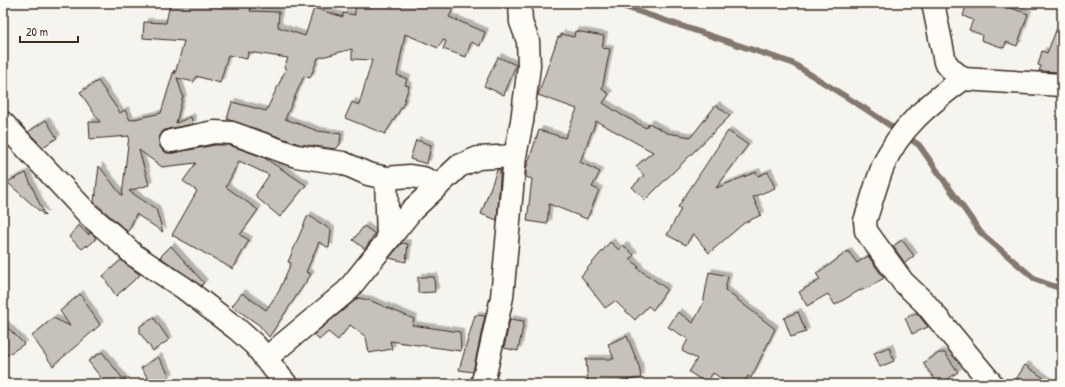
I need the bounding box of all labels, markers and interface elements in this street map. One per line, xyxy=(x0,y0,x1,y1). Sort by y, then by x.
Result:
scale bar xyxy=(20,18,78,44)
text: 20 m xyxy=(26,23,48,40)

